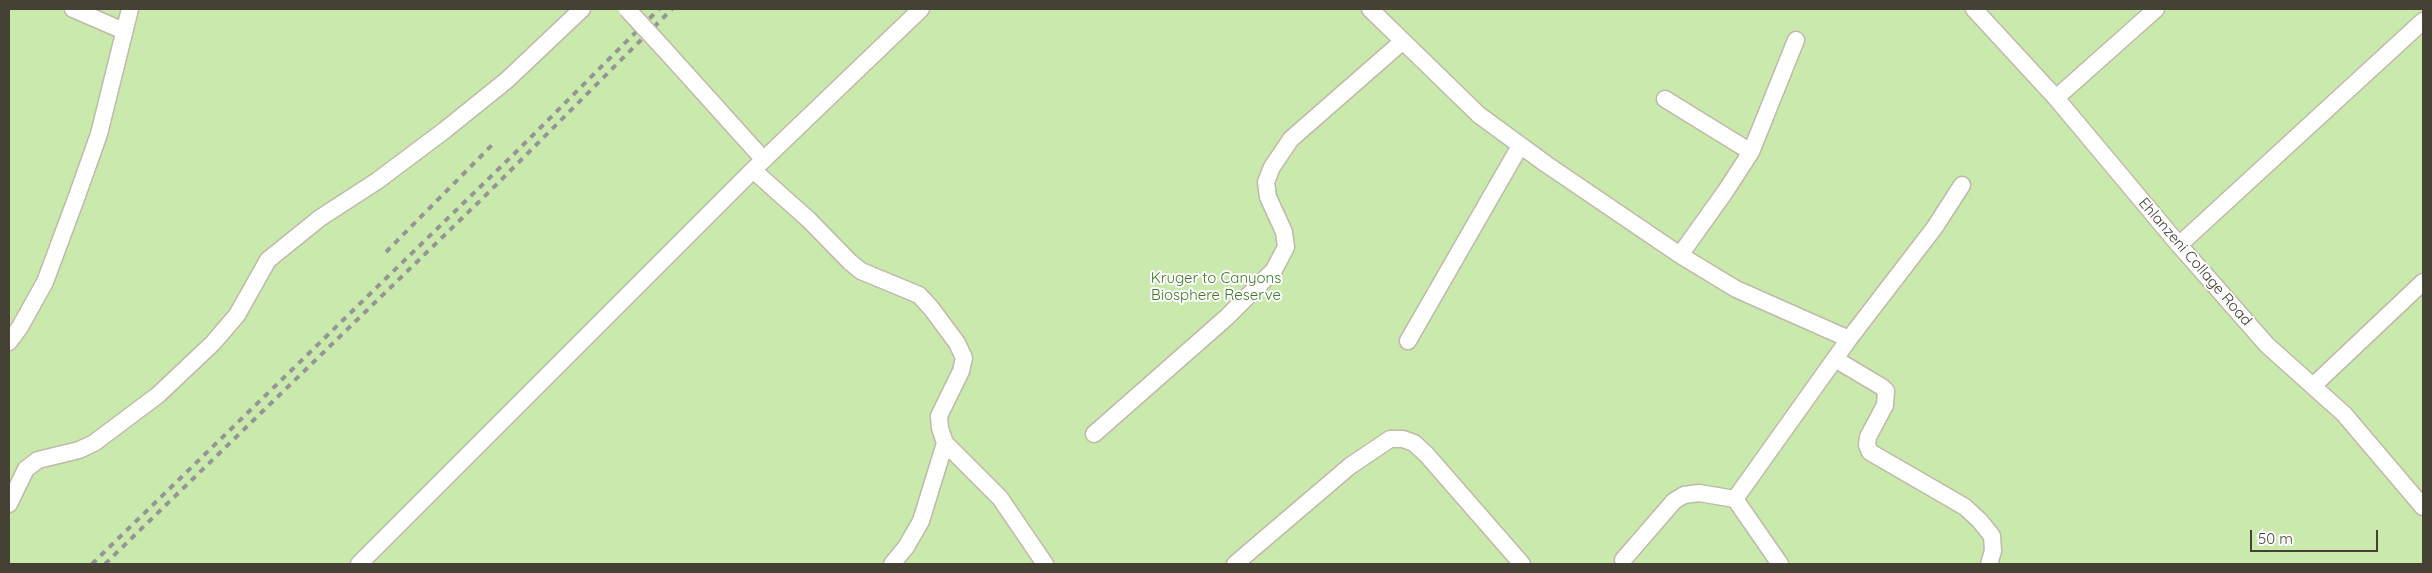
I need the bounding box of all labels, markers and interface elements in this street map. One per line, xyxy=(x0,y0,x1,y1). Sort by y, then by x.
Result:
street label: Ehlanzeni Collage Road xyxy=(2135,194,2255,330)
park label: Kruger to Canyons Biosphere Reserve xyxy=(1151,269,1281,304)
scale bar xyxy=(2252,520,2380,552)
text: 50 m xyxy=(2258,529,2293,548)

